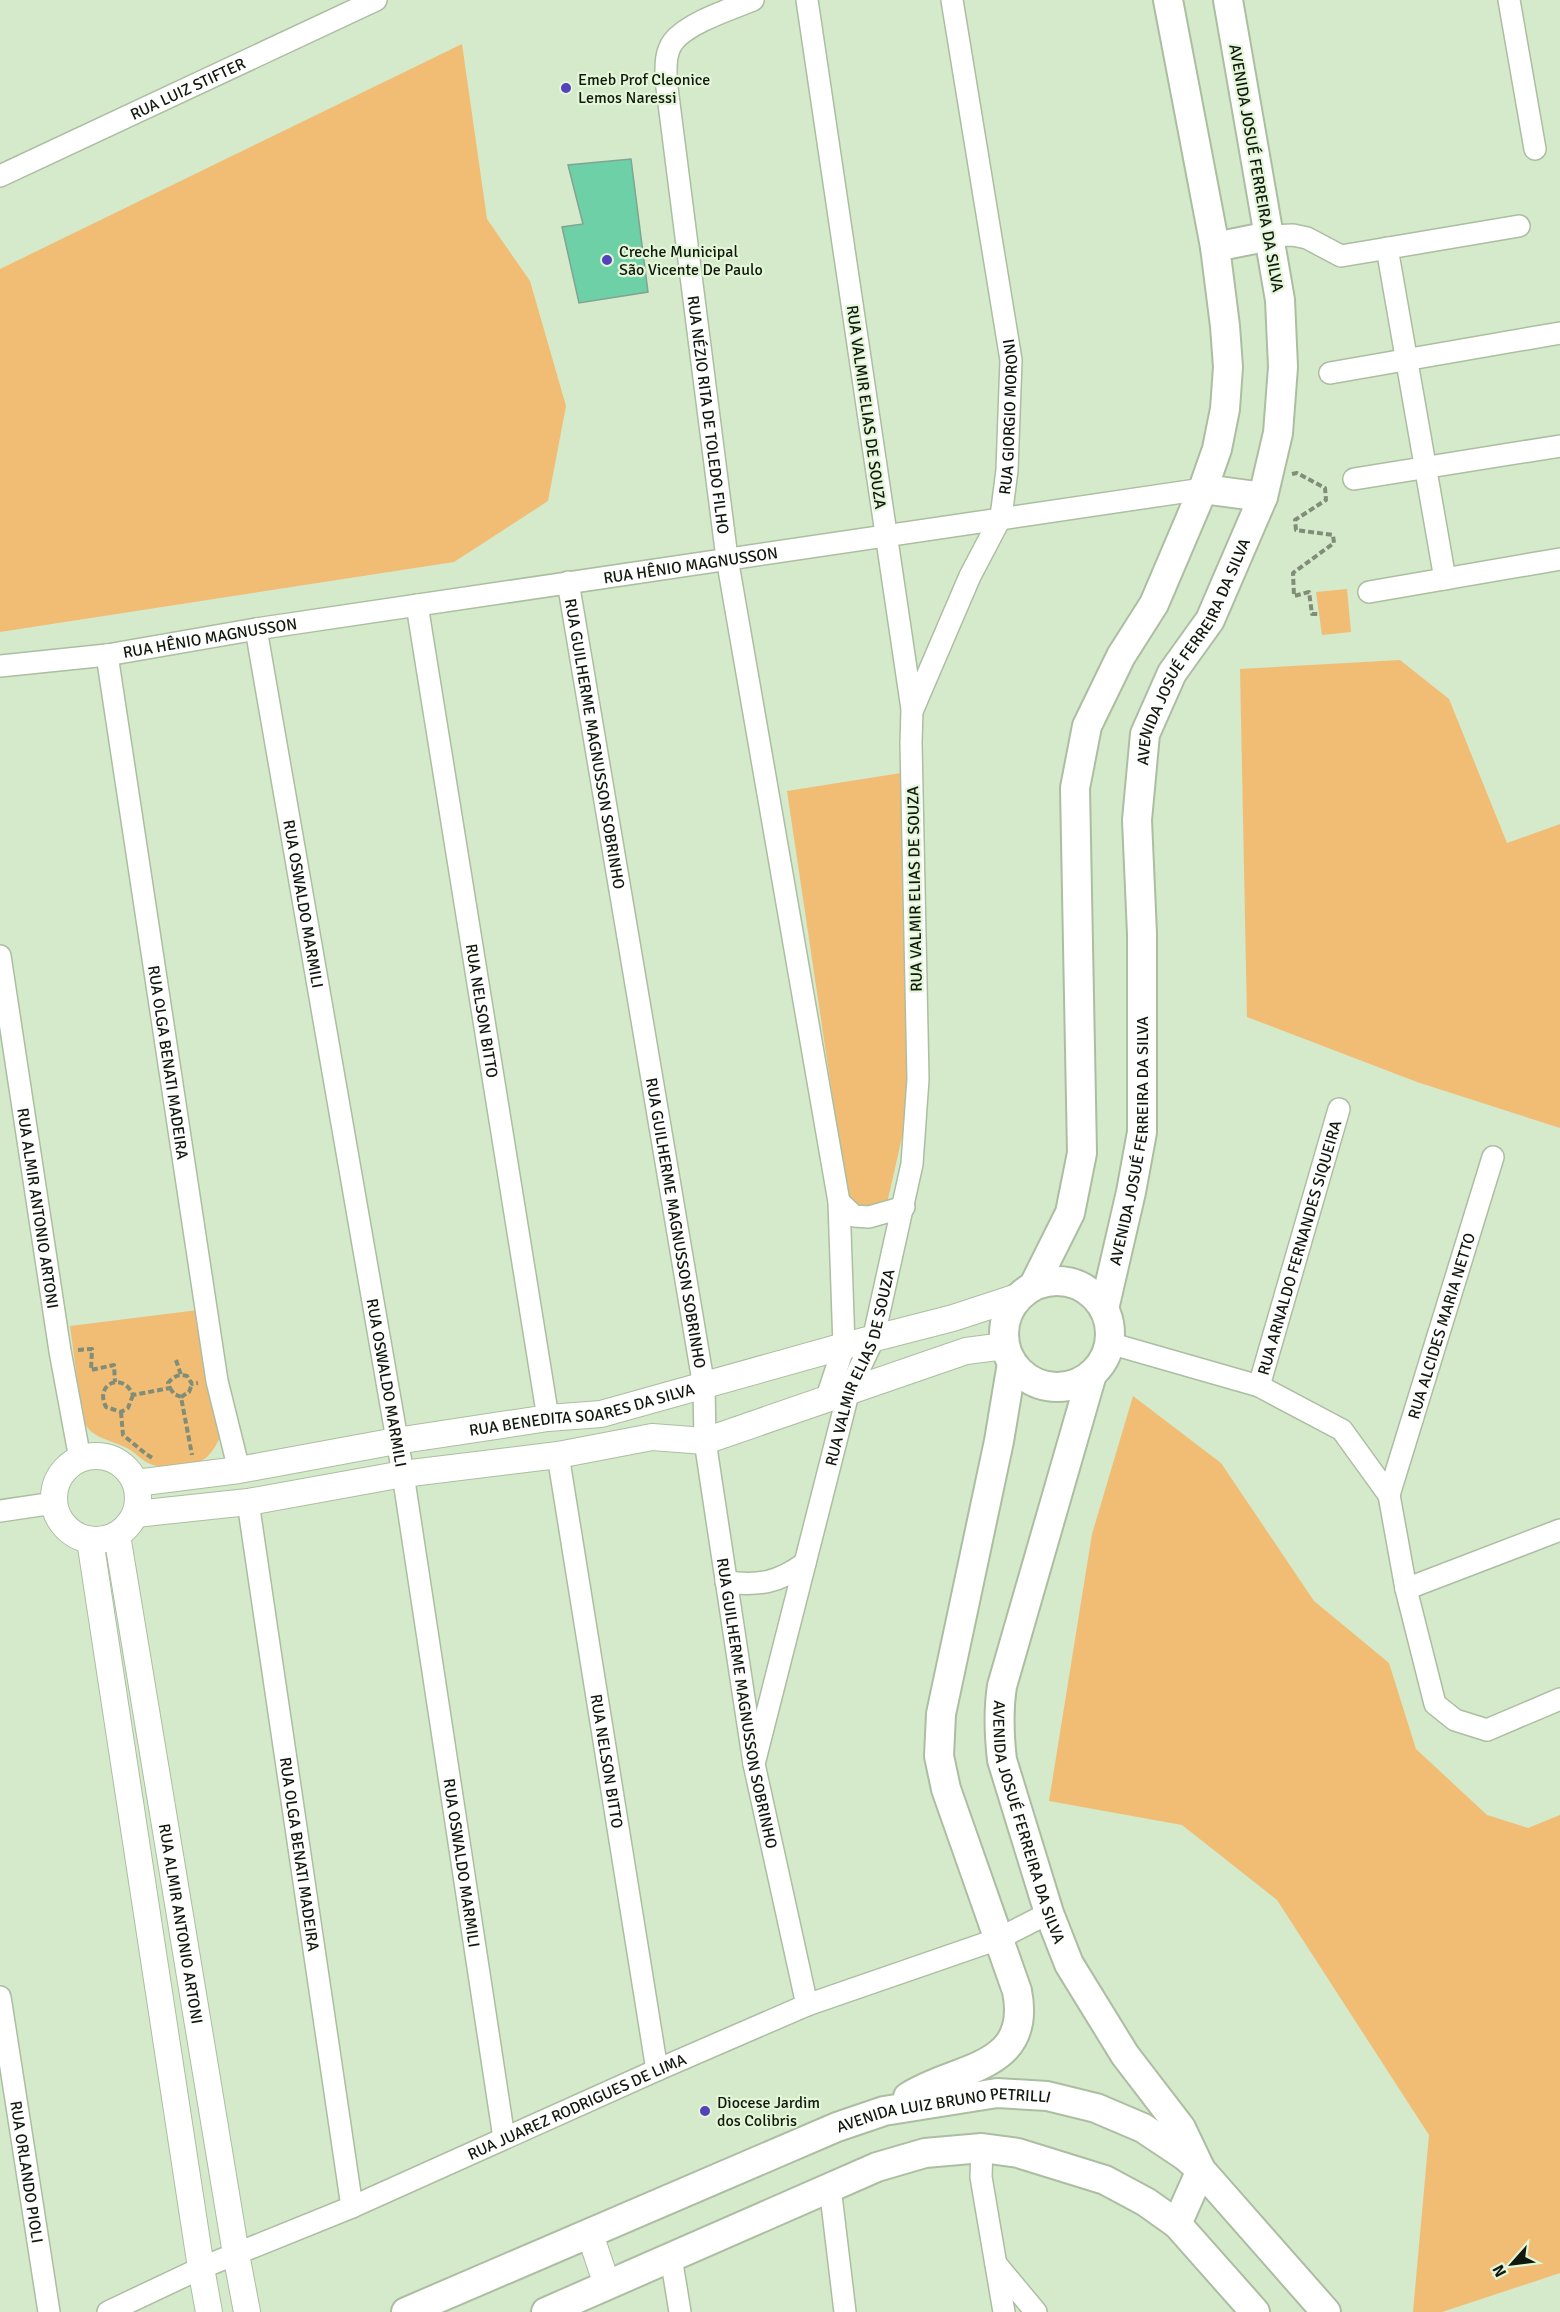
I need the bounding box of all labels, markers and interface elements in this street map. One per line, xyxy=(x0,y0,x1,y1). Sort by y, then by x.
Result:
street label: AVENIDA JOSUÉ FERREIRA DA SILVA xyxy=(1224,43,1288,294)
street label: RUA LUIZ STIFTER xyxy=(127,53,249,125)
place label: Emeb Prof Cleonice Lemos Naressi xyxy=(578,70,710,108)
marker: Emeb Prof Cleonice Lemos Naressi xyxy=(559,81,573,95)
place label: Creche Municipal São Vicente De Paulo xyxy=(619,242,763,280)
marker: Creche Municipal São Vicente De Paulo xyxy=(600,253,614,267)
street label: RUA NÉZIO RITA DE TOLEDO FILHO xyxy=(683,294,733,535)
street label: RUA VALMIR ELIAS DE SOUZA xyxy=(842,304,890,511)
street label: RUA GIORGIO MORONI xyxy=(995,337,1023,496)
street label: AVENIDA JOSUÉ FERREIRA DA SILVA xyxy=(1133,535,1255,766)
street label: RUA HÊNIO MAGNUSSON xyxy=(602,543,779,589)
street label: RUA GUILHERME MAGNUSSON SOBRINHO xyxy=(560,597,629,891)
street label: RUA HÊNIO MAGNUSSON xyxy=(122,614,298,663)
street label: RUA VALMIR ELIAS DE SOUZA xyxy=(903,786,927,992)
street label: RUA OSWALDO MARMILI xyxy=(278,818,327,990)
street label: RUA NELSON BITTO xyxy=(461,942,502,1080)
street label: RUA OLGA BENATI MADEIRA xyxy=(143,964,192,1161)
street label: AVENIDA JOSUÉ FERREIRA DA SILVA xyxy=(1105,1016,1153,1267)
street label: RUA GUILHERME MAGNUSSON SOBRINHO xyxy=(641,1076,710,1370)
street label: RUA ALMIR ANTONIO ARTONI xyxy=(12,1106,62,1310)
street label: RUA ARNALDO FERNANDES SIQUEIRA xyxy=(1254,1118,1346,1378)
street label: RUA ALCIDES MARIA NETTO xyxy=(1404,1231,1480,1422)
street label: RUA VALMIR ELIAS DE SOUZA xyxy=(821,1267,900,1468)
street label: RUA OSWALDO MARMILI xyxy=(362,1297,411,1469)
street label: RUA BENEDITA SOARES DA SILVA xyxy=(468,1379,697,1441)
street label: RUA GUILHERME MAGNUSSON SOBRINHO xyxy=(712,1557,781,1851)
street label: RUA NELSON BITTO xyxy=(586,1693,627,1830)
street label: AVENIDA JOSUÉ FERREIRA DA SILVA xyxy=(988,1700,1069,1947)
street label: RUA OLGA BENATI MADEIRA xyxy=(275,1756,323,1953)
street label: RUA OSWALDO MARMILI xyxy=(438,1777,484,1949)
street label: RUA ALMIR ANTONIO ARTONI xyxy=(154,1822,207,2026)
street label: RUA JUAREZ RODRIGUES DE LIMA xyxy=(465,2049,690,2165)
street label: AVENIDA LUIZ BRUNO PETRILLI xyxy=(834,2084,1053,2137)
place label: Diocese Jardim dos Colibris xyxy=(717,2093,820,2131)
street label: RUA ORLANDO PIOLI xyxy=(5,2099,47,2245)
marker: Diocese Jardim dos Colibris xyxy=(698,2104,712,2118)
north arrow xyxy=(1482,2234,1542,2294)
text: N xyxy=(1488,2261,1511,2280)

